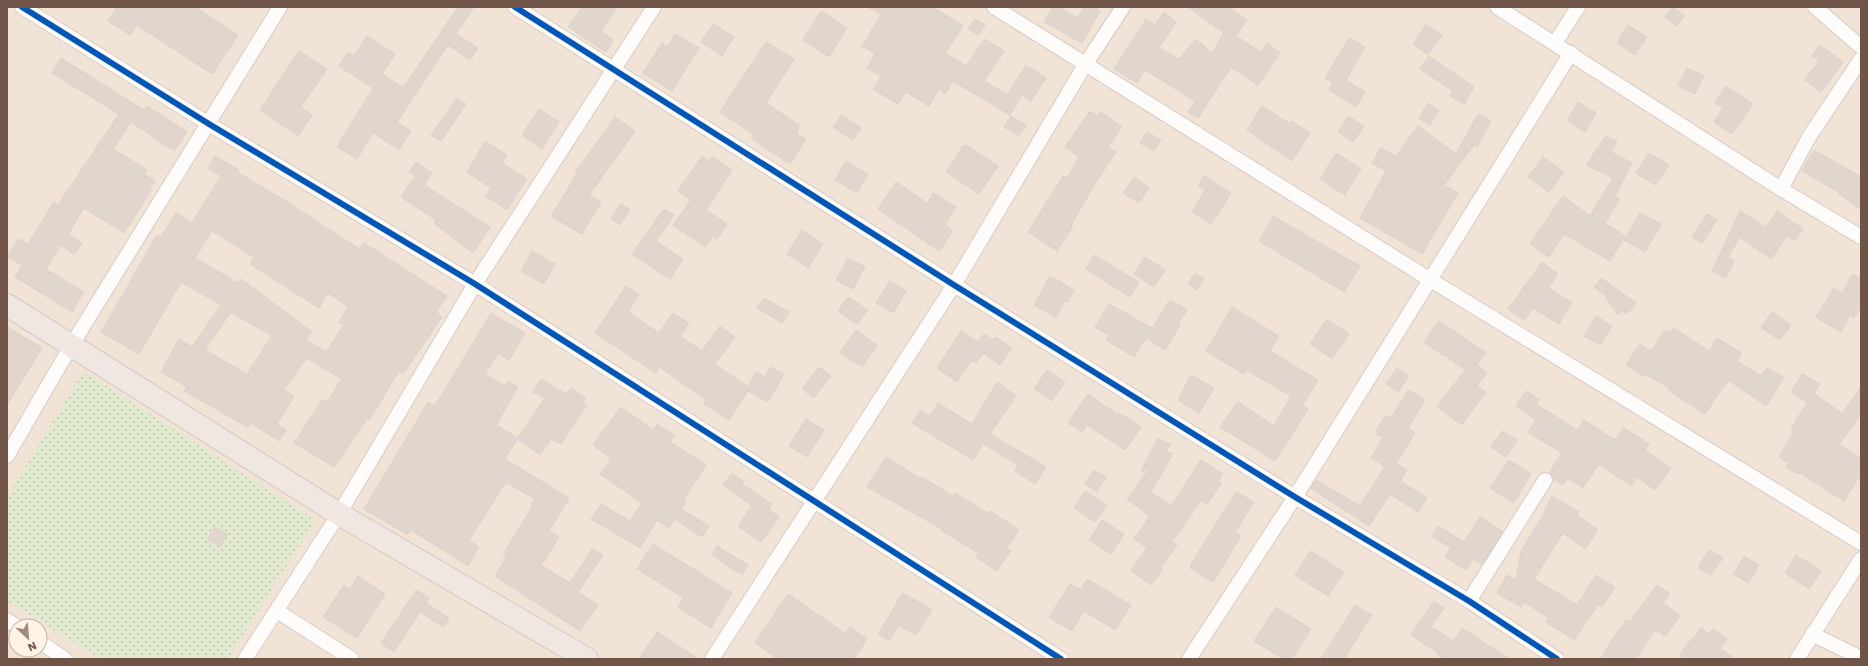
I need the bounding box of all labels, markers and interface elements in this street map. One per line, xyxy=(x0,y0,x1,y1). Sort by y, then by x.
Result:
north arrow xyxy=(8,618,48,658)
text: N xyxy=(26,639,39,654)

